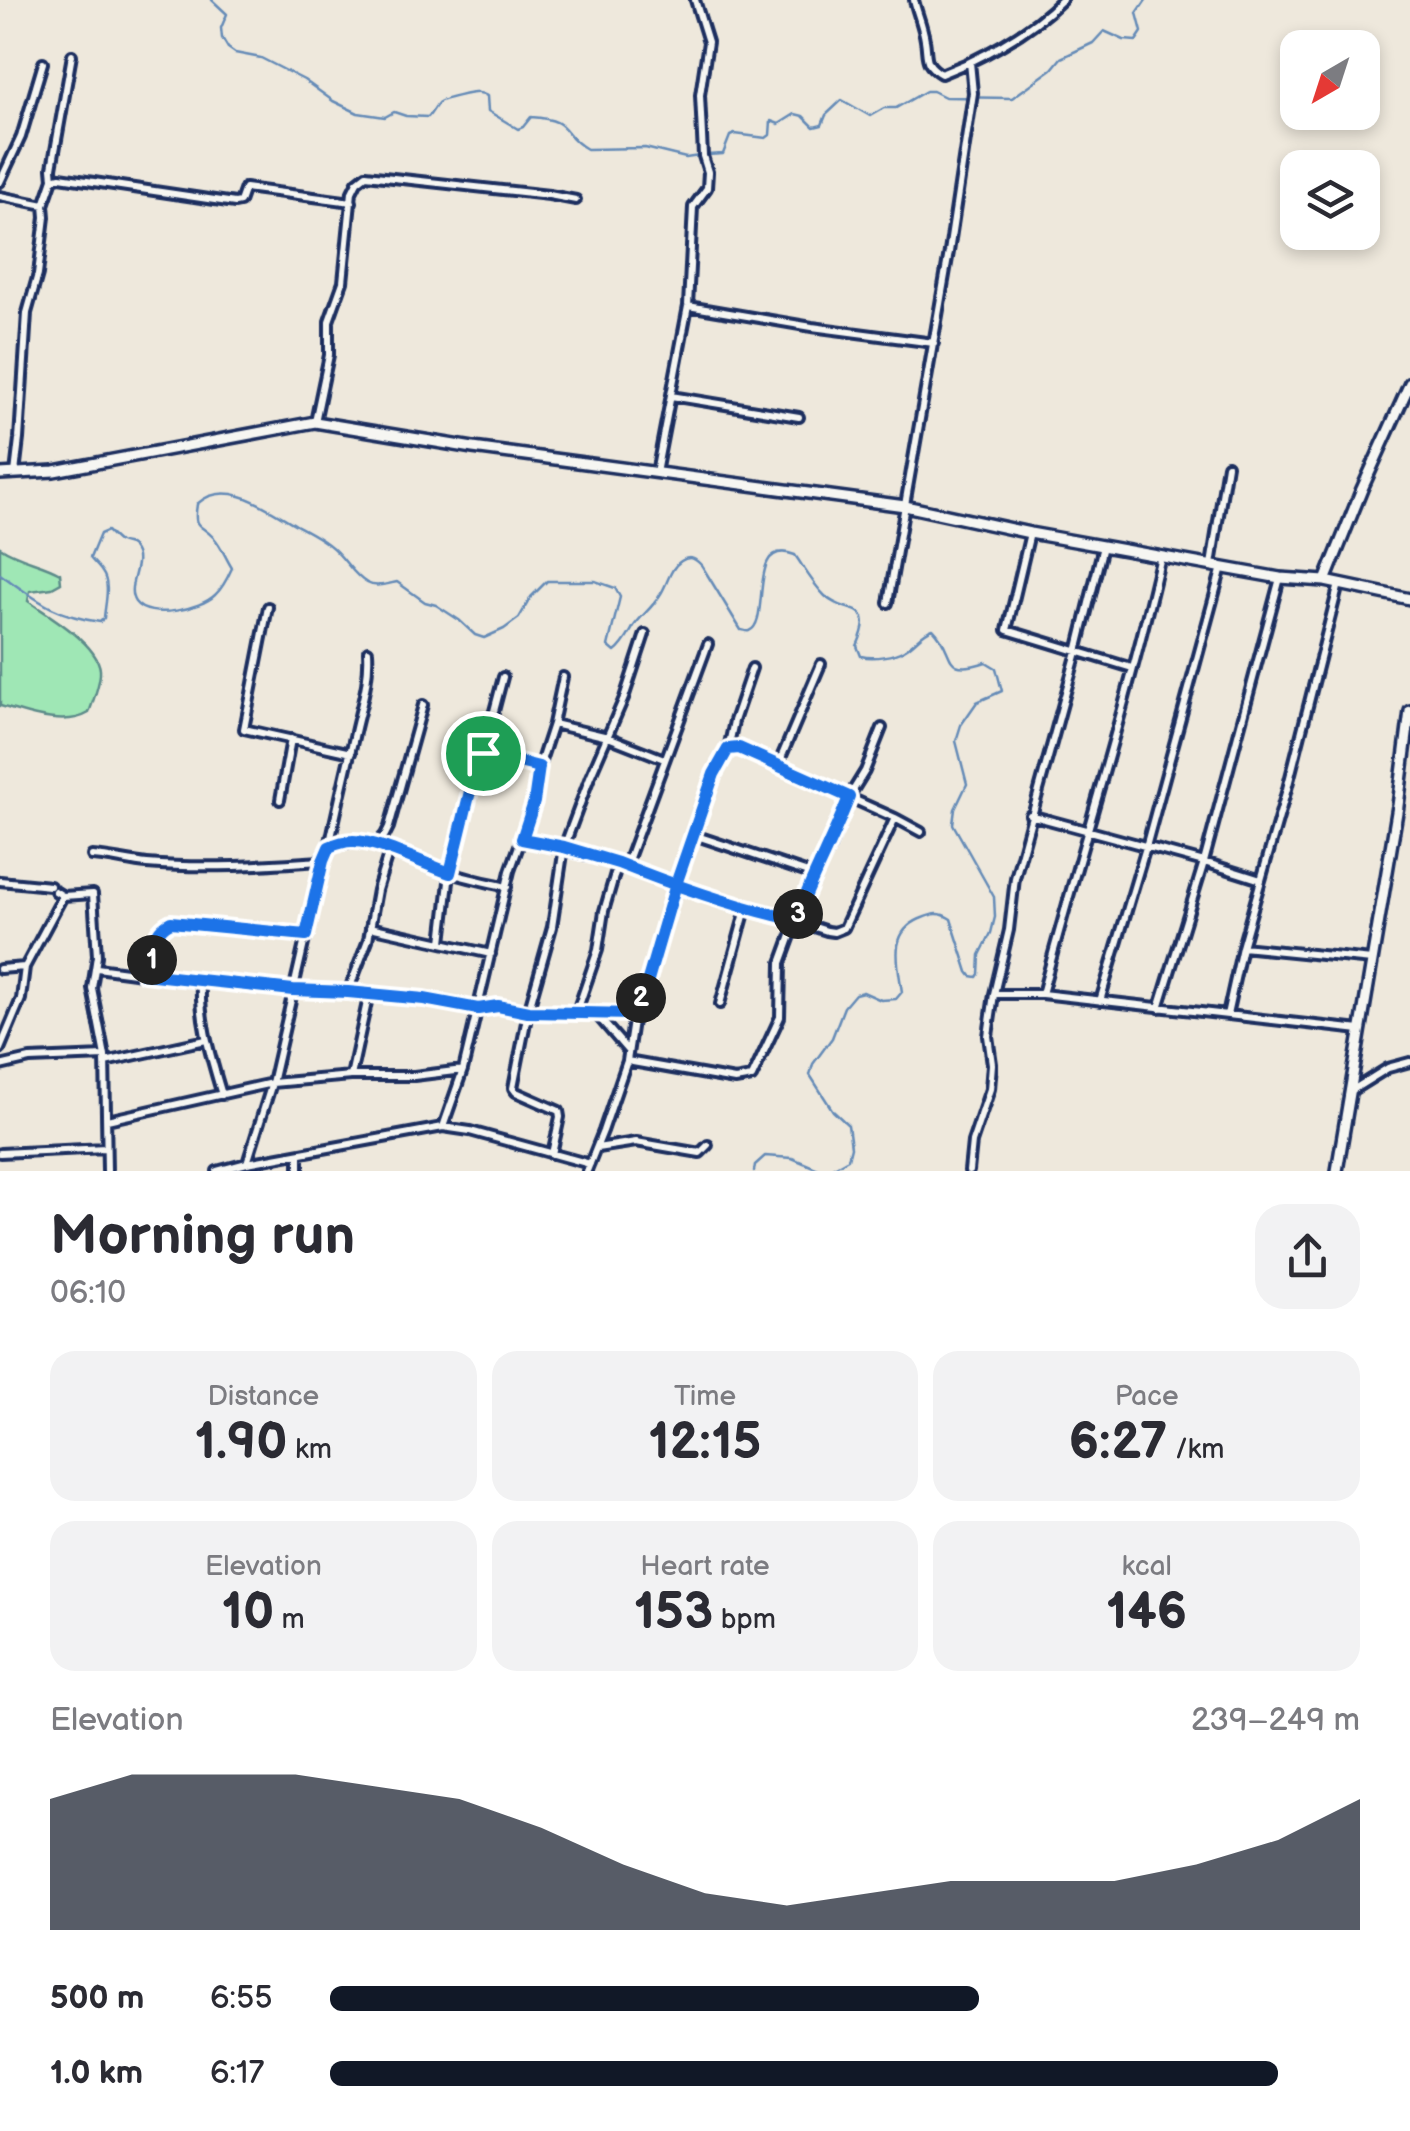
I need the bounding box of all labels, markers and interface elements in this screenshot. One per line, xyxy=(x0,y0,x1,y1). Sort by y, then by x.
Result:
north arrow xyxy=(1280,30,1380,130)
map controls xyxy=(1280,30,1380,250)
button: layers xyxy=(1280,150,1380,250)
pin xyxy=(441,711,526,796)
icon: arrive xyxy=(456,726,511,781)
pin: 3 xyxy=(773,889,823,939)
text: 3 xyxy=(790,897,806,930)
pin: 1 xyxy=(127,935,177,985)
text: 1 xyxy=(146,943,158,976)
pin: 2 xyxy=(616,973,666,1023)
text: 2 xyxy=(633,981,649,1014)
text: Morning run xyxy=(50,1203,355,1270)
button: share xyxy=(1255,1204,1360,1309)
text: 06:10 xyxy=(50,1274,126,1313)
text: Distance xyxy=(207,1380,319,1413)
text: Time xyxy=(674,1380,736,1413)
text: Pace xyxy=(1115,1380,1179,1413)
text: 1.90 xyxy=(195,1413,287,1473)
text: 12:15 xyxy=(649,1413,761,1473)
text: 6:27 xyxy=(1069,1413,1167,1473)
text: km xyxy=(287,1433,332,1466)
text: /km xyxy=(1167,1433,1224,1466)
text: Elevation xyxy=(205,1550,322,1583)
text: Heart rate xyxy=(640,1550,770,1583)
text: kcal xyxy=(1122,1550,1172,1583)
text: 10 xyxy=(222,1583,274,1643)
text: 153 xyxy=(634,1583,713,1643)
text: 146 xyxy=(1106,1583,1187,1643)
text: m xyxy=(274,1603,305,1636)
text: bpm xyxy=(713,1603,776,1636)
text: Elevation xyxy=(50,1701,183,1740)
text: 239–249 m xyxy=(1191,1701,1360,1740)
text: 500 m xyxy=(50,1979,144,2018)
text: 6:55 xyxy=(210,1979,273,2018)
text: 1.0 km xyxy=(50,2054,143,2093)
text: 6:17 xyxy=(210,2054,264,2093)

